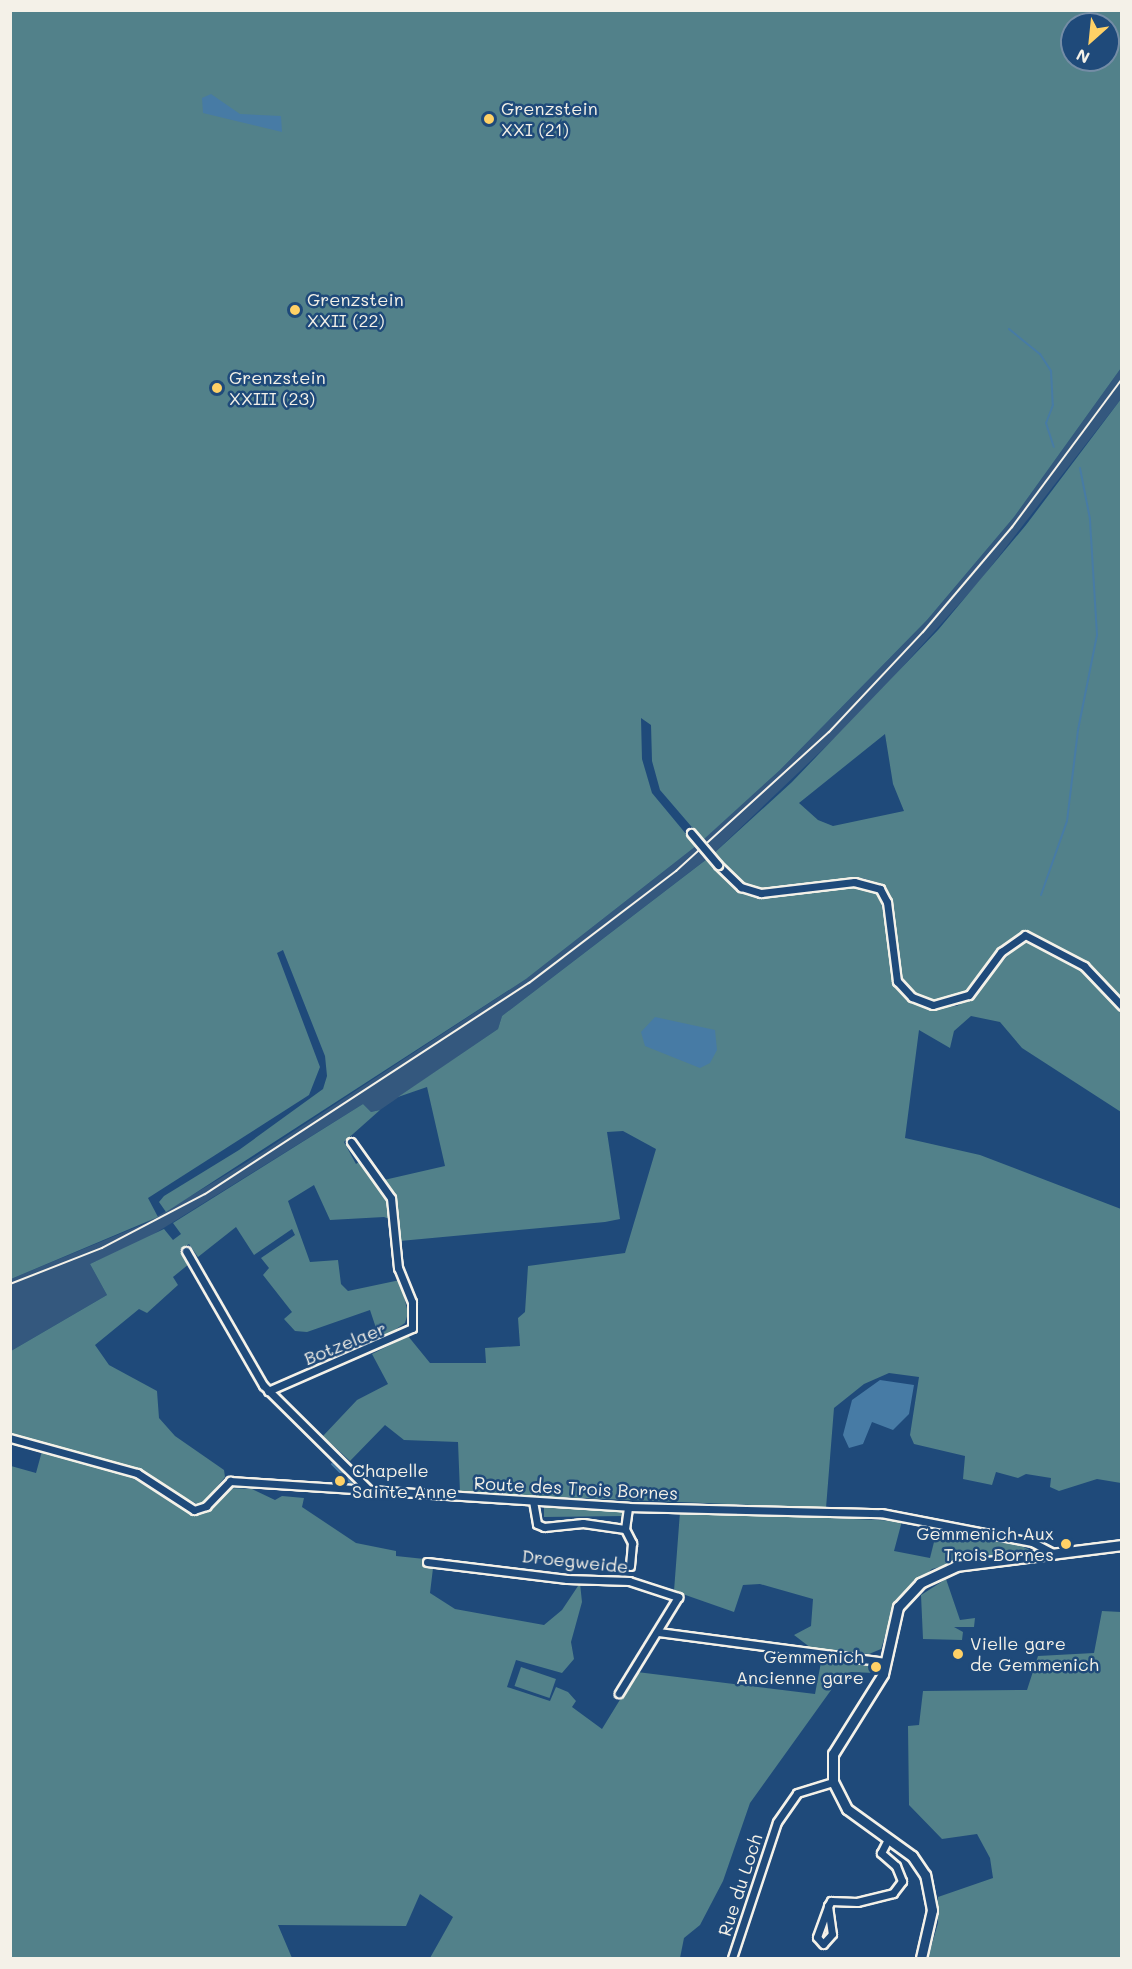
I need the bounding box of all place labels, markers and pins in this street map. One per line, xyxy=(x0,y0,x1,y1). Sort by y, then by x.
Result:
place label: Grenzstein XXI (21) xyxy=(501,98,598,140)
marker: Grenzstein XXI (21) xyxy=(482,112,496,126)
place label: Grenzstein XXII (22) xyxy=(307,289,404,332)
marker: Grenzstein XXII (22) xyxy=(288,303,302,317)
place label: Grenzstein XXIII (23) xyxy=(229,367,326,410)
marker: Grenzstein XXIII (23) xyxy=(210,381,224,395)
place label: Chapelle Sainte Anne xyxy=(352,1460,457,1502)
marker: Chapelle Sainte Anne xyxy=(333,1474,347,1488)
place label: Gemmenich Aux Trois Bornes xyxy=(916,1523,1054,1565)
marker: Gemmenich Aux Trois Bornes xyxy=(1059,1537,1073,1551)
place label: Vielle gare de Gemmenich xyxy=(970,1633,1099,1676)
place label: Gemmenich Ancienne gare xyxy=(736,1646,864,1688)
marker: Vielle gare de Gemmenich xyxy=(951,1647,965,1661)
marker: Gemmenich Ancienne gare xyxy=(869,1660,883,1674)

